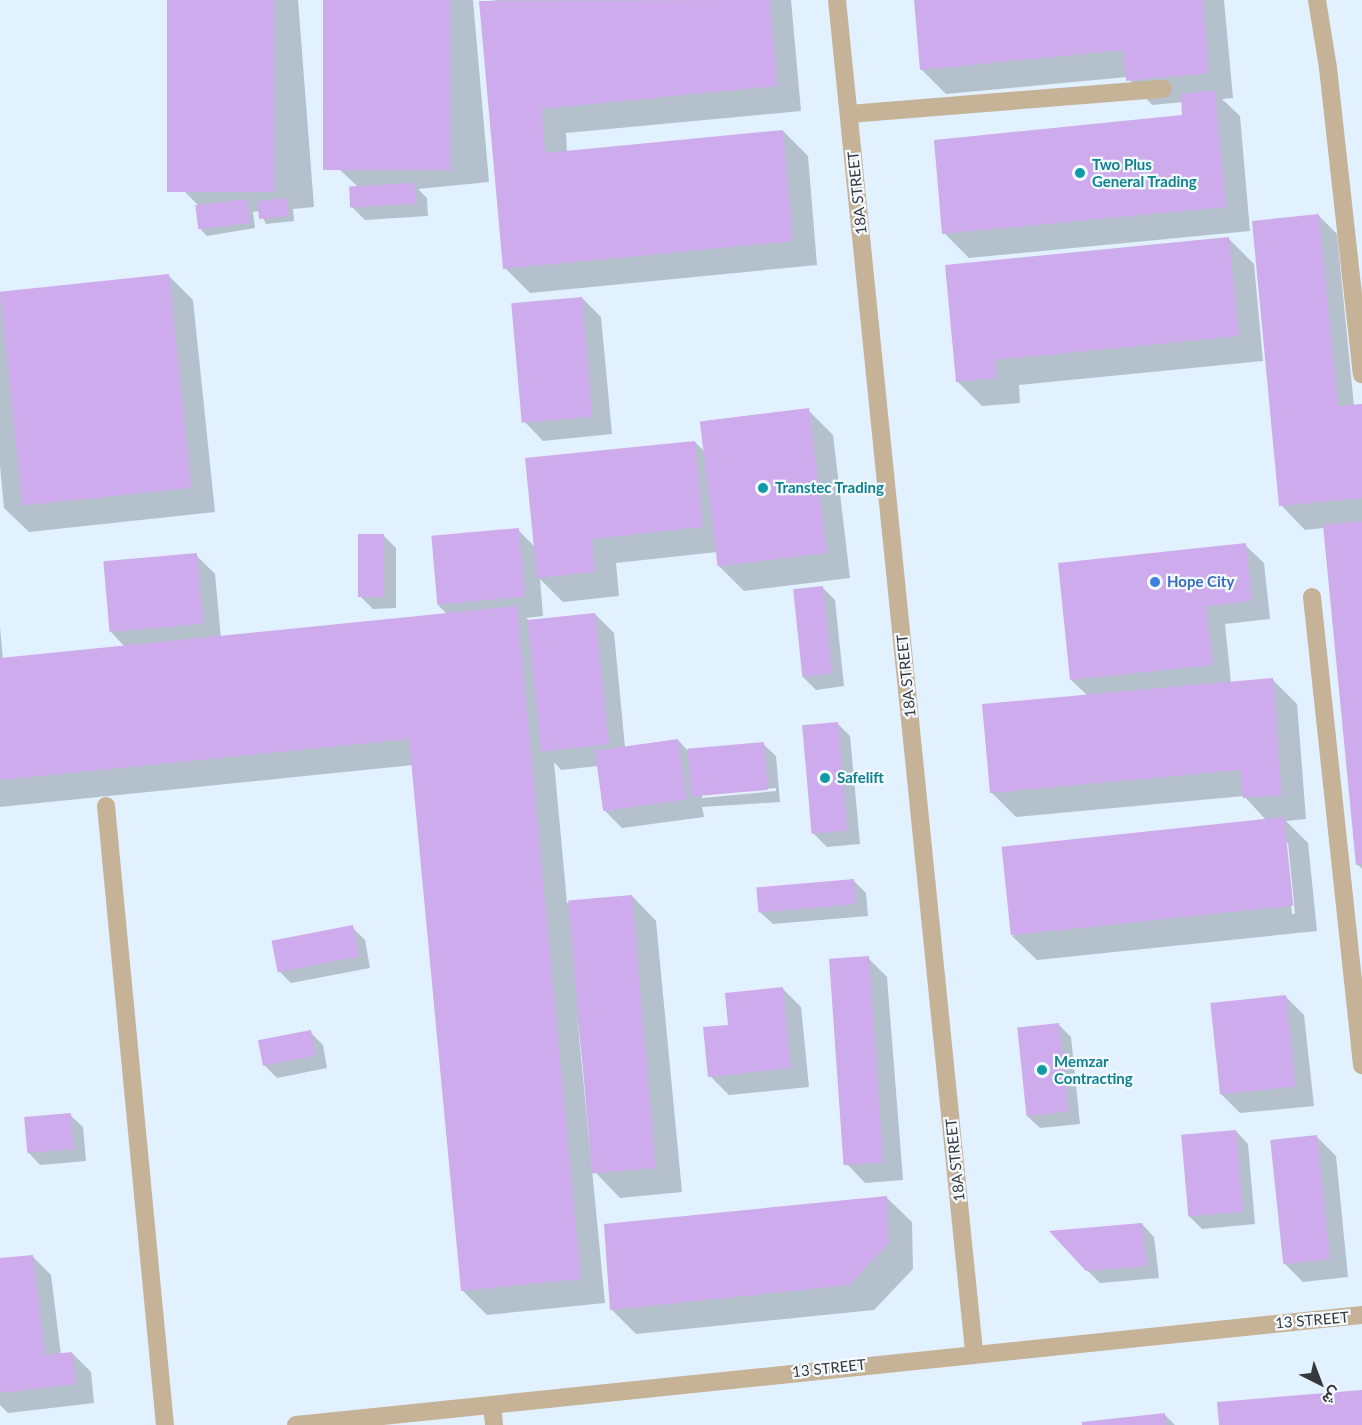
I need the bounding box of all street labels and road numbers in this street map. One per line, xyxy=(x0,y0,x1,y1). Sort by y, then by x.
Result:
street label: 18A STREET xyxy=(844,150,870,236)
street label: 18A STREET xyxy=(893,633,919,719)
street label: 18A STREET xyxy=(942,1117,968,1203)
street label: 13 STREET xyxy=(1274,1308,1350,1332)
street label: 13 STREET xyxy=(791,1355,867,1381)

